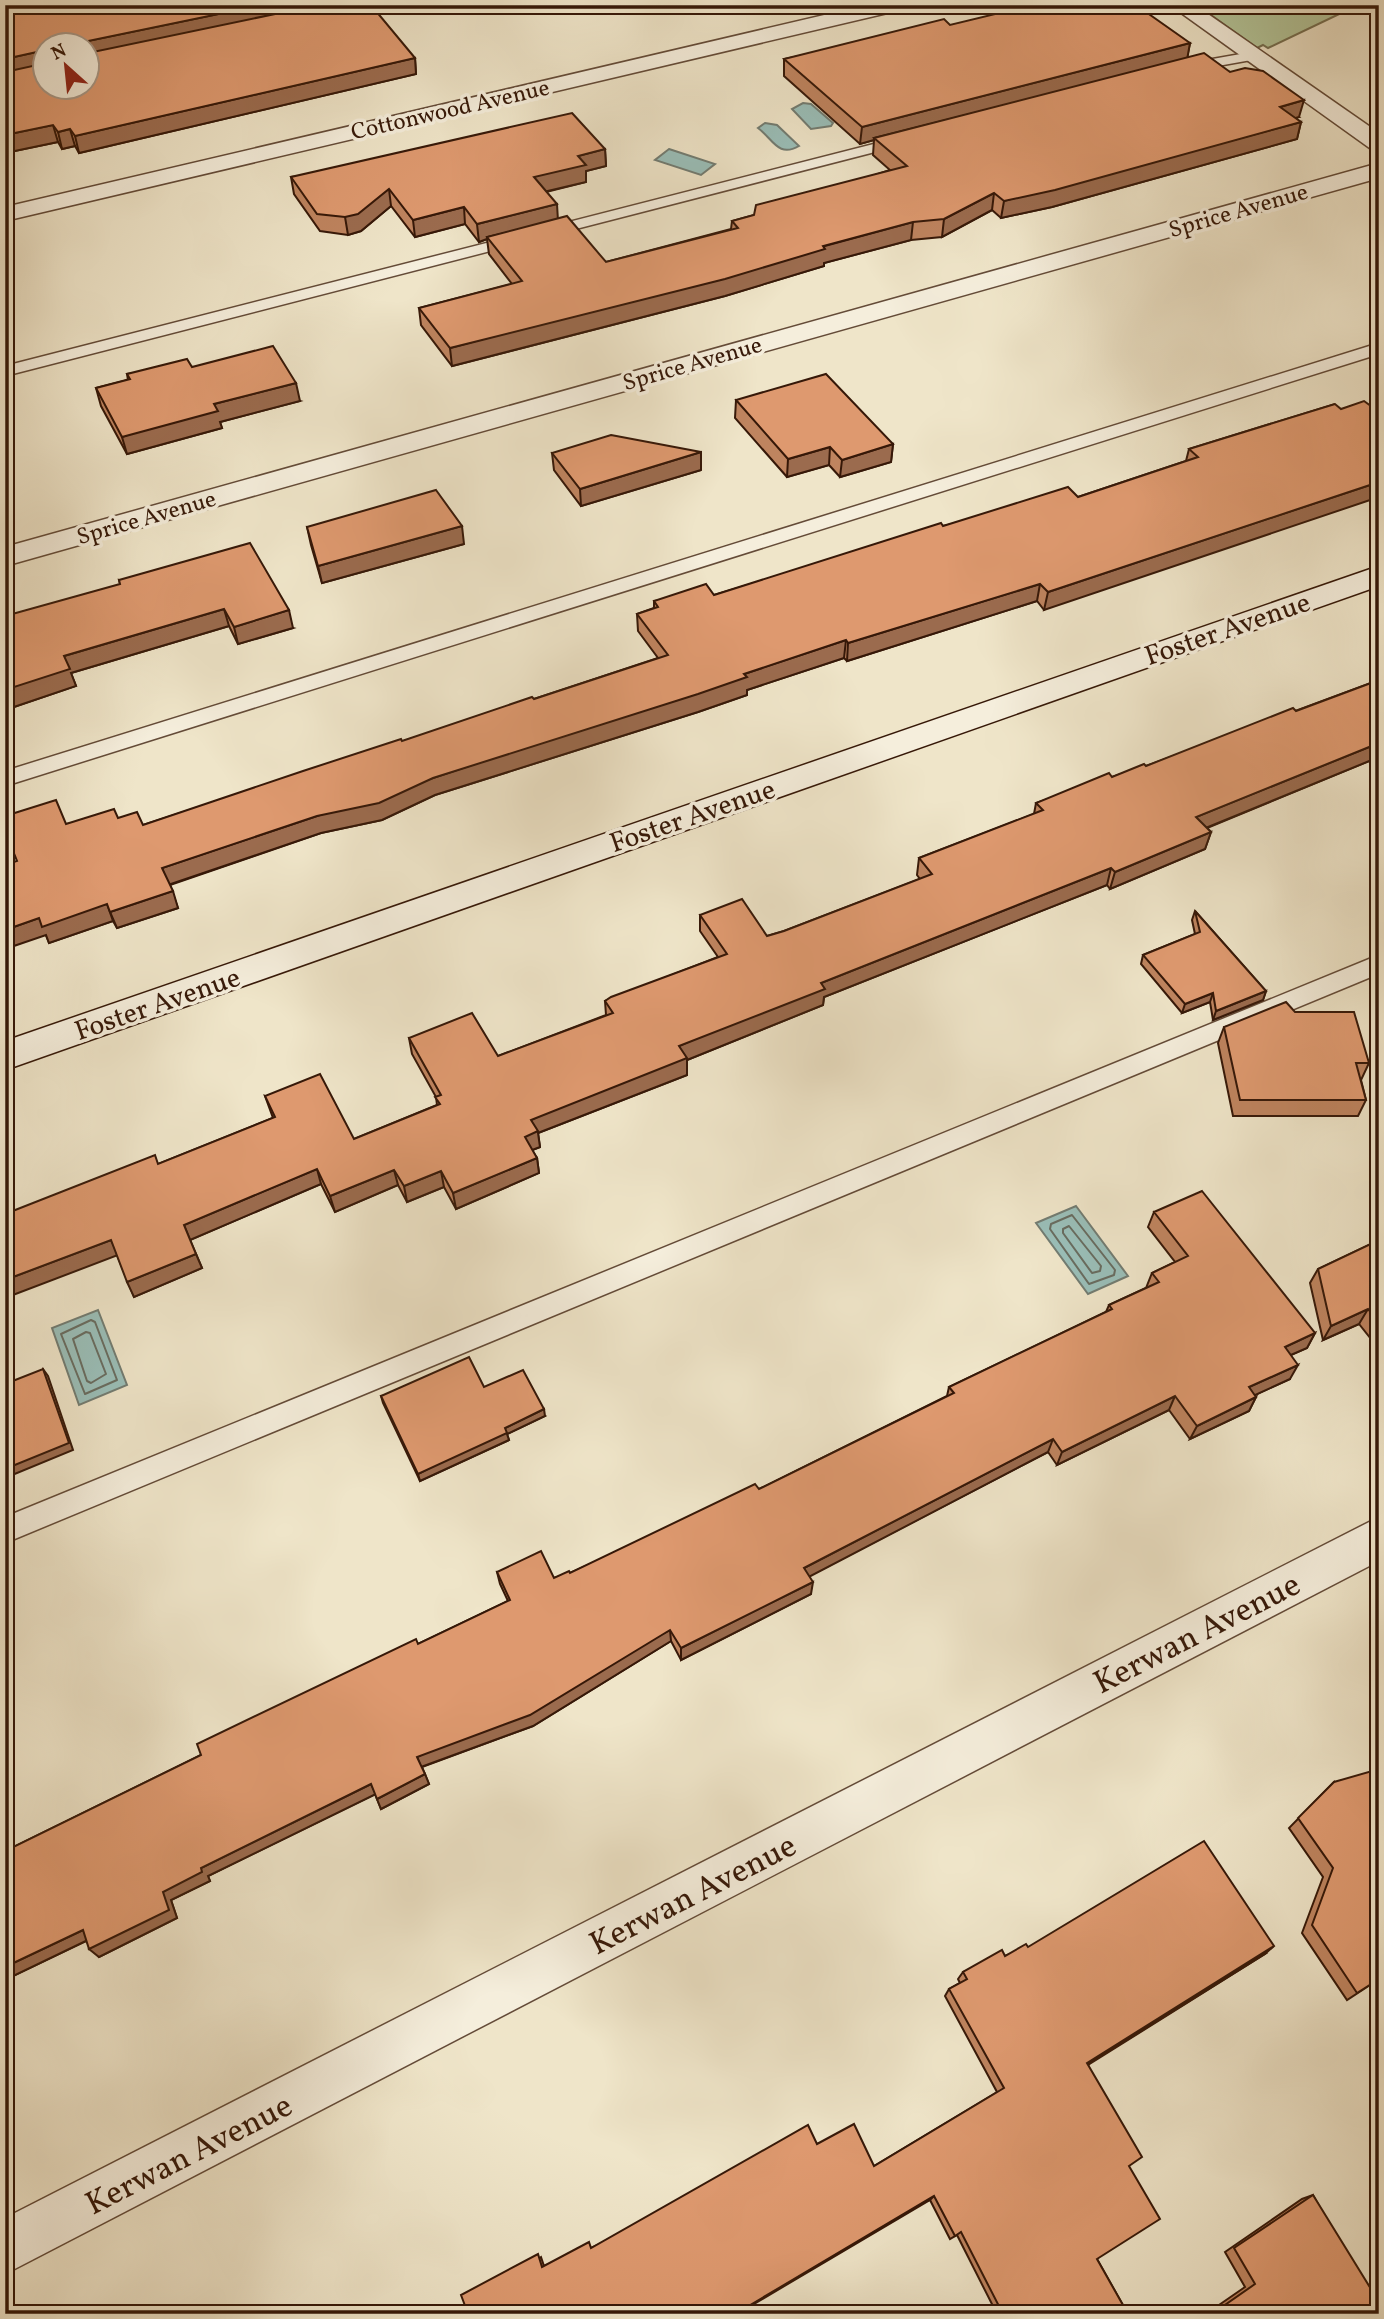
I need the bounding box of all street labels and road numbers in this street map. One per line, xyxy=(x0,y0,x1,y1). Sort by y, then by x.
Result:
street label: Cottonwood Avenue xyxy=(348,73,553,149)
street label: Sprice Avenue xyxy=(1165,177,1312,247)
street label: Sprice Avenue xyxy=(619,330,766,400)
street label: Sprice Avenue xyxy=(73,484,220,554)
street label: Foster Avenue xyxy=(1140,584,1316,677)
street label: Foster Avenue xyxy=(605,771,781,864)
street label: Foster Avenue xyxy=(70,959,246,1052)
street label: Kerwan Avenue xyxy=(1086,1564,1309,1708)
street label: Kerwan Avenue xyxy=(582,1825,805,1969)
street label: Kerwan Avenue xyxy=(78,2085,301,2229)

